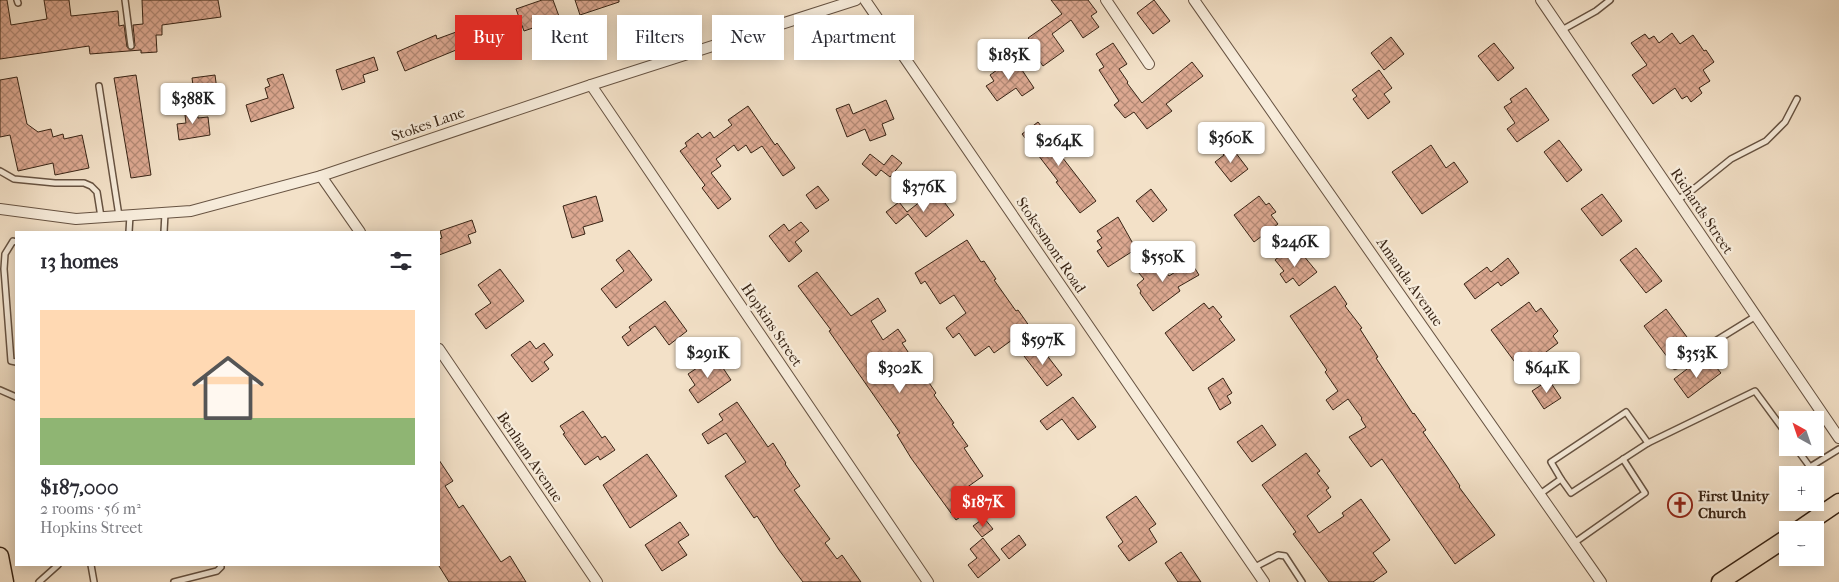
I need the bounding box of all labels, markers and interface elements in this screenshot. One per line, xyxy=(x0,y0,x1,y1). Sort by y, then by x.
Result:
chip: Buy xyxy=(455,15,522,60)
chip: Rent xyxy=(532,15,607,60)
chip: Filters xyxy=(617,15,702,60)
chip: New xyxy=(712,15,784,60)
chip: Apartment xyxy=(794,15,914,60)
pin: $185K xyxy=(974,38,1044,81)
text: $185K xyxy=(988,45,1030,64)
pin: $388K xyxy=(158,82,228,125)
text: $388K xyxy=(171,89,215,108)
street label: Stokes Lane xyxy=(389,103,468,145)
pin: $360K xyxy=(1196,121,1266,164)
pin: $264K xyxy=(1024,124,1094,167)
text: $360K xyxy=(1209,128,1253,147)
text: $264K xyxy=(1036,131,1082,150)
street label: Richards Street xyxy=(1667,165,1738,258)
pin: $376K xyxy=(889,170,959,213)
text: $376K xyxy=(902,177,946,196)
street label: Stokesmont Road xyxy=(1012,194,1090,297)
pin: $246K xyxy=(1260,226,1330,268)
text: $246K xyxy=(1272,232,1318,251)
street label: Amanda Avenue xyxy=(1372,233,1448,330)
pin: $550K xyxy=(1128,240,1198,283)
icon: filters xyxy=(387,247,415,275)
text: $550K xyxy=(1142,247,1184,266)
text: 13 homes xyxy=(40,249,118,273)
street label: Hopkins Street xyxy=(738,280,807,371)
pin: $597K xyxy=(1008,324,1078,366)
text: $597K xyxy=(1021,330,1065,349)
pin: $291K xyxy=(673,336,743,379)
pin: $353K xyxy=(1662,336,1732,379)
icon: home xyxy=(183,343,273,433)
text: $291K xyxy=(687,343,729,362)
text: $353K xyxy=(1677,343,1717,362)
pin: $302K xyxy=(865,352,935,394)
pin: $641K xyxy=(1512,352,1582,394)
text: $302K xyxy=(878,358,922,377)
text: $641K xyxy=(1525,358,1569,377)
street label: Benham Avenue xyxy=(493,408,567,506)
north arrow xyxy=(1779,411,1824,456)
map controls xyxy=(1779,411,1824,566)
button: + xyxy=(1779,466,1824,511)
text: $187,000 xyxy=(40,475,118,499)
pin: $187K xyxy=(948,486,1018,528)
place label: First Unity Church xyxy=(1697,487,1770,522)
text: $187K xyxy=(962,492,1004,511)
church icon: First Unity Church xyxy=(1667,492,1693,518)
text: 2 rooms · 56 m² xyxy=(40,499,141,518)
text: Hopkins Street xyxy=(40,518,143,537)
button: − xyxy=(1779,521,1824,566)

